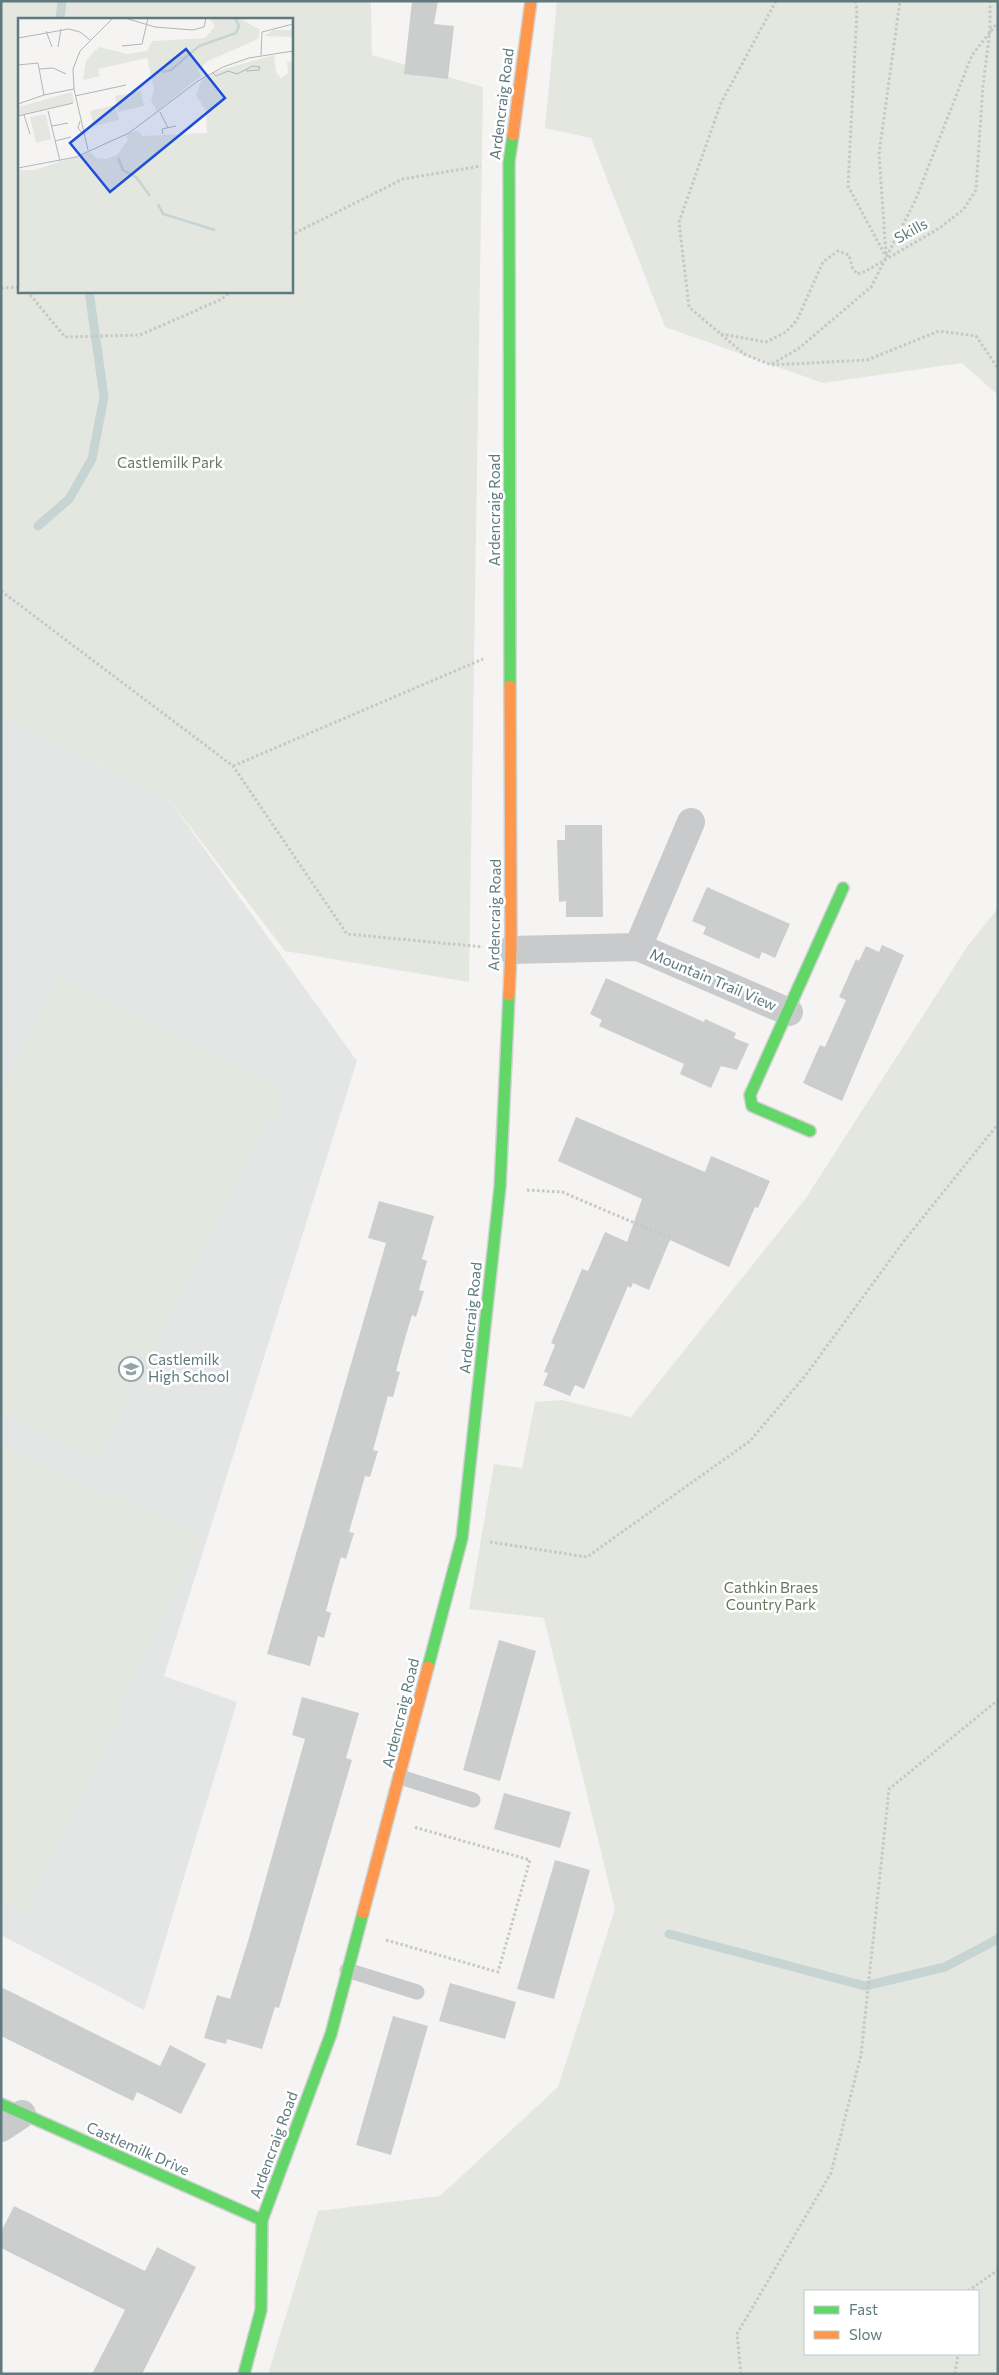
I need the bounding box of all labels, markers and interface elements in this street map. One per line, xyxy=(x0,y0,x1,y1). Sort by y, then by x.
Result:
inset map xyxy=(18,18,292,292)
street label: Ardencraig Road xyxy=(485,47,517,161)
street label: Skills xyxy=(891,214,930,247)
park label: Castlemilk Park xyxy=(117,453,223,471)
street label: Ardencraig Road xyxy=(485,454,503,566)
street label: Ardencraig Road xyxy=(484,859,504,971)
street label: Mountain Trail View xyxy=(647,944,780,1014)
street label: Ardencraig Road xyxy=(455,1261,485,1375)
place label: Castlemilk High School xyxy=(148,1350,229,1385)
school or university icon: Castlemilk High School xyxy=(118,1356,144,1382)
park label: Cathkin Braes Country Park xyxy=(724,1578,818,1613)
street label: Ardencraig Road xyxy=(378,1656,422,1769)
street label: Ardencraig Road xyxy=(245,2089,301,2200)
street label: Castlemilk Drive xyxy=(84,2117,193,2179)
legend xyxy=(804,2290,979,2355)
text: Fast xyxy=(849,2300,878,2318)
text: Slow xyxy=(849,2325,882,2343)

